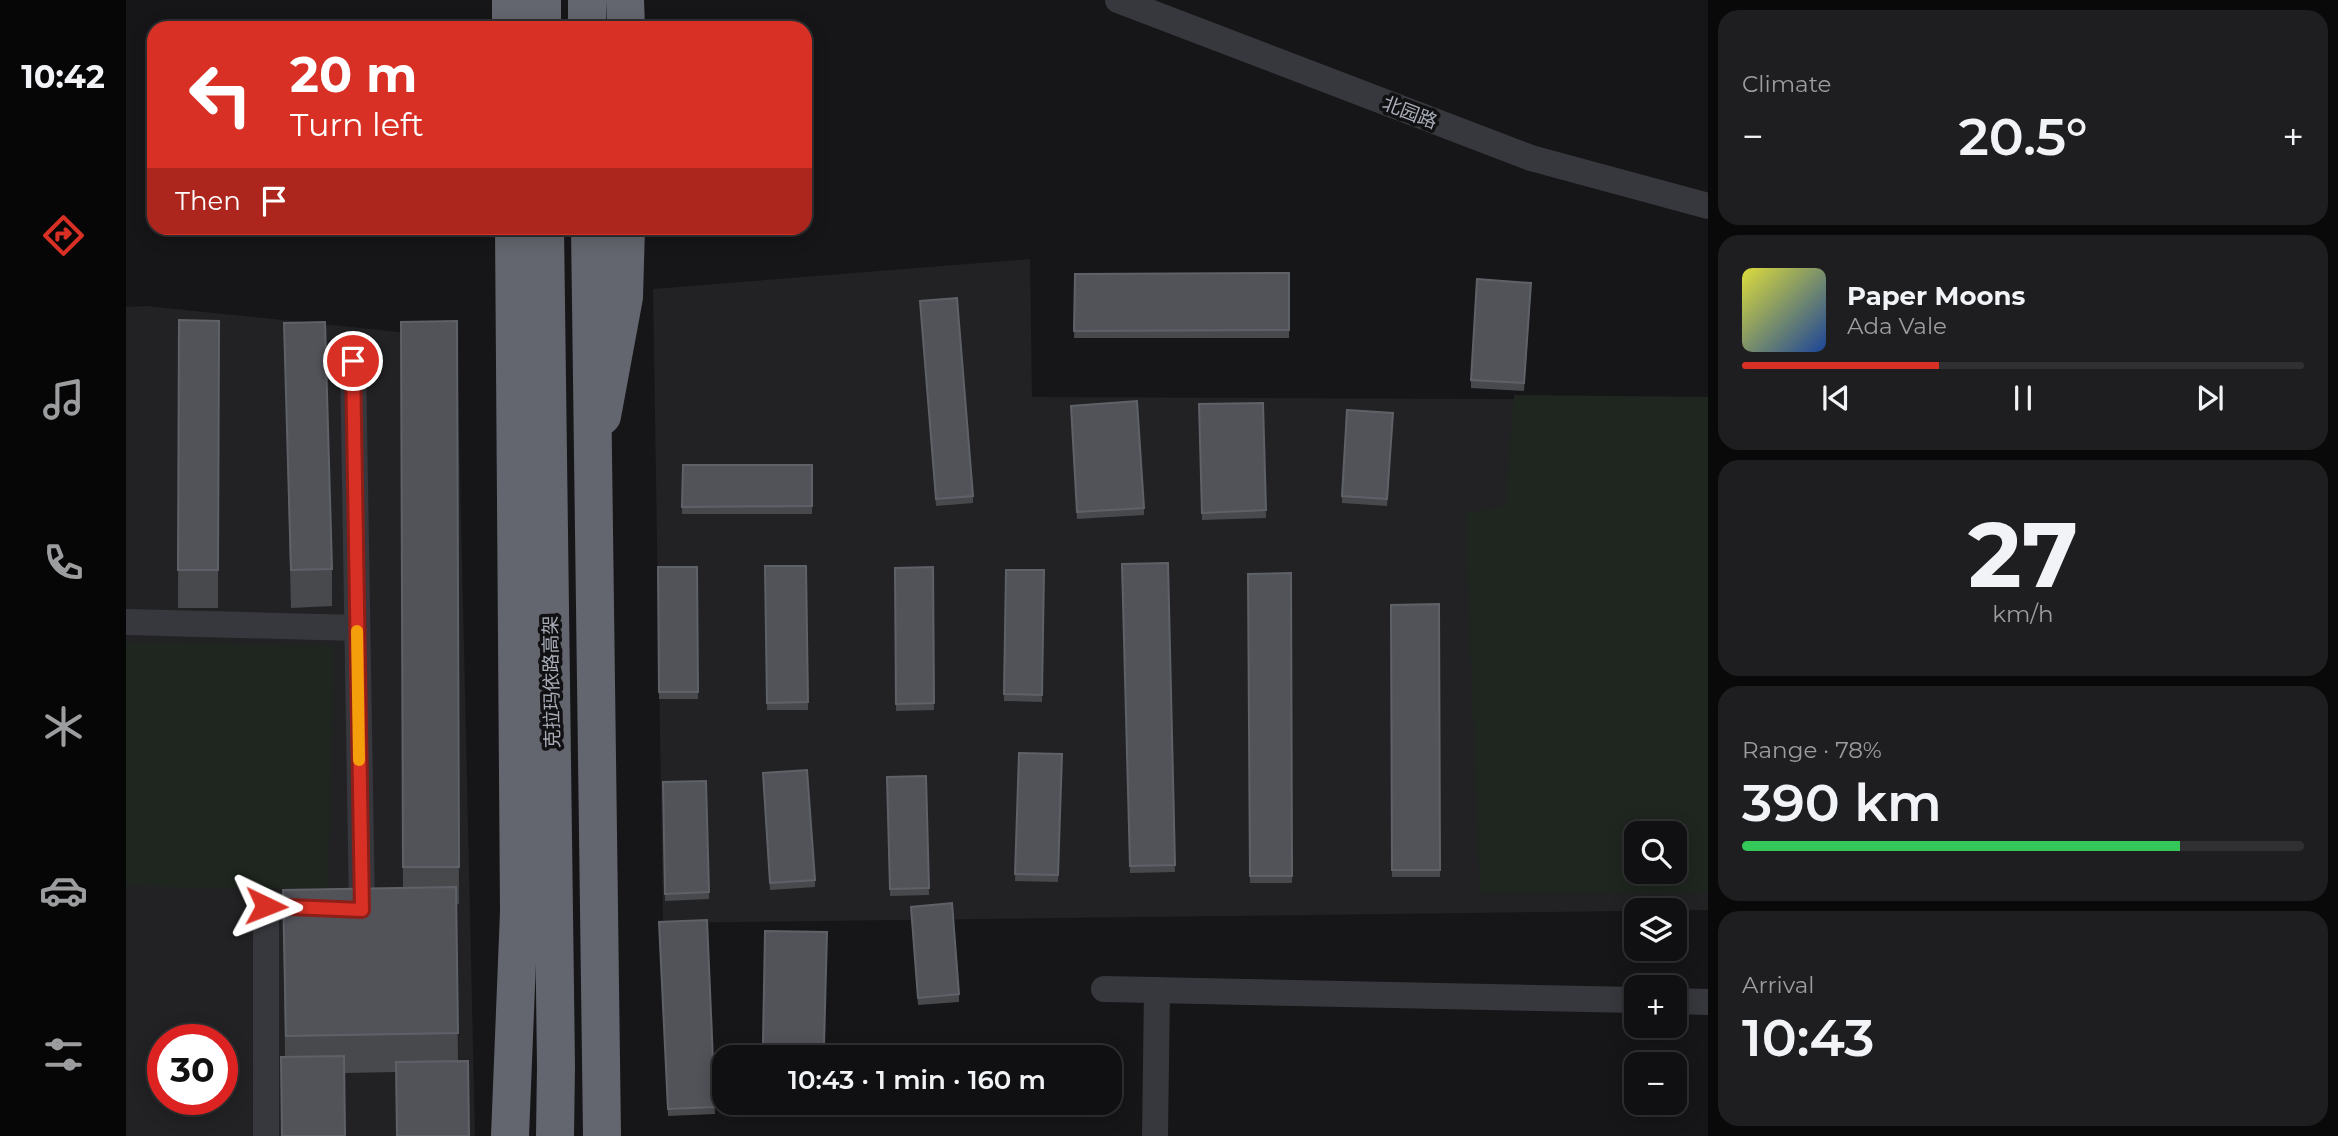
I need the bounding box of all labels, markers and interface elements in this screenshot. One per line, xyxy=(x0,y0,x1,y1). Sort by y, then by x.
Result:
text: 20 m xyxy=(290,45,417,104)
icon: left xyxy=(175,49,266,140)
text: 10:42 xyxy=(21,57,105,96)
text: Climate xyxy=(1742,70,1831,98)
street label: 北园路 xyxy=(1379,92,1441,133)
text: Turn left xyxy=(290,105,424,144)
text: 20.5° xyxy=(1959,105,2087,168)
text: − xyxy=(1742,113,1764,160)
text: + xyxy=(2282,113,2304,160)
icon: arrive xyxy=(255,182,293,220)
text: Then xyxy=(175,185,241,217)
icon: directions xyxy=(39,211,88,260)
text: Paper Moons xyxy=(1847,280,2025,312)
text: Ada Vale xyxy=(1847,312,1947,340)
pin xyxy=(323,331,383,391)
icon: arrive xyxy=(334,342,372,380)
icon: music xyxy=(39,375,88,424)
icon: previous xyxy=(1817,379,1855,417)
icon: pause xyxy=(2004,379,2042,417)
icon: next xyxy=(2191,379,2229,417)
text: 27 xyxy=(1968,499,2078,610)
icon: phone xyxy=(39,538,88,587)
text: km/h xyxy=(1992,600,2054,628)
street label: 克拉玛依路高架 xyxy=(539,615,564,749)
icon: climate xyxy=(39,702,88,751)
text: Range · 78% xyxy=(1742,736,1882,764)
text: 390 km xyxy=(1742,771,1942,834)
map controls xyxy=(1624,821,1687,1115)
button: search xyxy=(1624,821,1687,884)
icon: car xyxy=(39,866,88,915)
position arrow xyxy=(229,869,303,943)
button: layers xyxy=(1624,898,1687,961)
text: Arrival xyxy=(1742,971,1815,999)
button: + xyxy=(1624,975,1687,1038)
text: 10:43 xyxy=(1742,1006,1875,1069)
speed limit sign: 30 xyxy=(147,1024,238,1115)
icon: filters xyxy=(39,1030,88,1079)
button: − xyxy=(1624,1052,1687,1115)
text: 10:43 · 1 min · 160 m xyxy=(788,1064,1046,1096)

